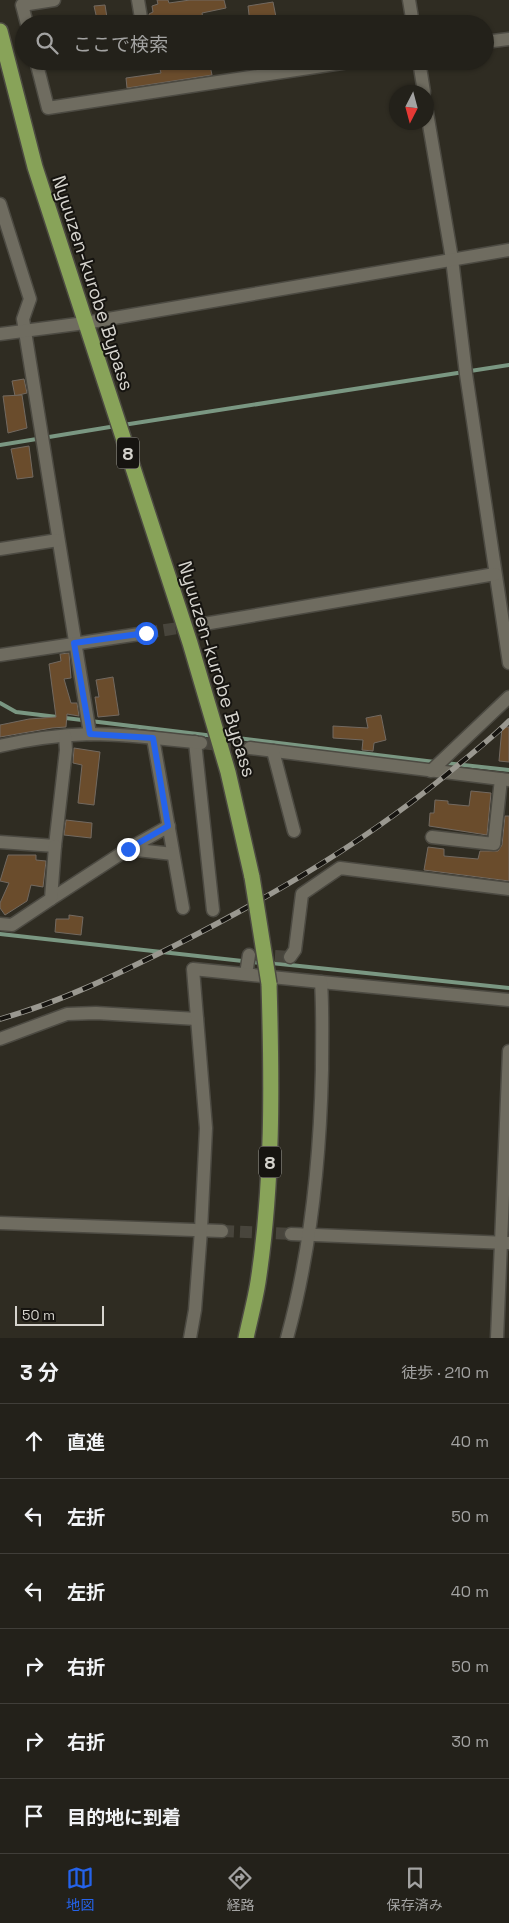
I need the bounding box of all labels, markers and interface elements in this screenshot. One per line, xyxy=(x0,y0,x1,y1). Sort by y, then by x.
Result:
search box xyxy=(15,15,494,70)
icon: search xyxy=(33,29,61,57)
text: ここで検索 xyxy=(73,32,168,57)
north arrow xyxy=(389,85,434,130)
street label: Nyuuzen-kurobe Bypass xyxy=(46,172,140,394)
road number: 8 xyxy=(117,438,139,468)
street label: Nyuuzen-kurobe Bypass xyxy=(172,558,262,780)
route start xyxy=(135,622,158,645)
route end xyxy=(117,838,140,861)
road number: 8 xyxy=(259,1146,281,1178)
scale bar xyxy=(15,1303,104,1326)
text: 50 m xyxy=(22,1306,55,1324)
text: 3 分 xyxy=(20,1359,59,1386)
text: 徒歩 · 210 m xyxy=(401,1362,489,1383)
icon: ahead xyxy=(20,1427,48,1455)
text: 直進 xyxy=(67,1430,105,1455)
text: 40 m xyxy=(451,1431,489,1452)
icon: left xyxy=(20,1502,48,1530)
text: 左折 xyxy=(67,1505,105,1530)
text: 50 m xyxy=(451,1506,489,1527)
icon: left xyxy=(20,1577,48,1605)
text: 左折 xyxy=(67,1580,105,1605)
text: 40 m xyxy=(451,1581,489,1602)
icon: right xyxy=(20,1652,48,1680)
text: 右折 xyxy=(67,1655,105,1680)
text: 50 m xyxy=(451,1656,489,1677)
icon: right xyxy=(20,1727,48,1755)
text: 右折 xyxy=(67,1730,105,1755)
text: 30 m xyxy=(451,1731,489,1752)
icon: arrive xyxy=(20,1802,48,1830)
text: 目的地に到着 xyxy=(67,1805,181,1830)
tab: 地図 xyxy=(66,1864,94,1914)
tab: 経路 xyxy=(226,1864,254,1914)
tab: 保存済み xyxy=(387,1864,443,1914)

